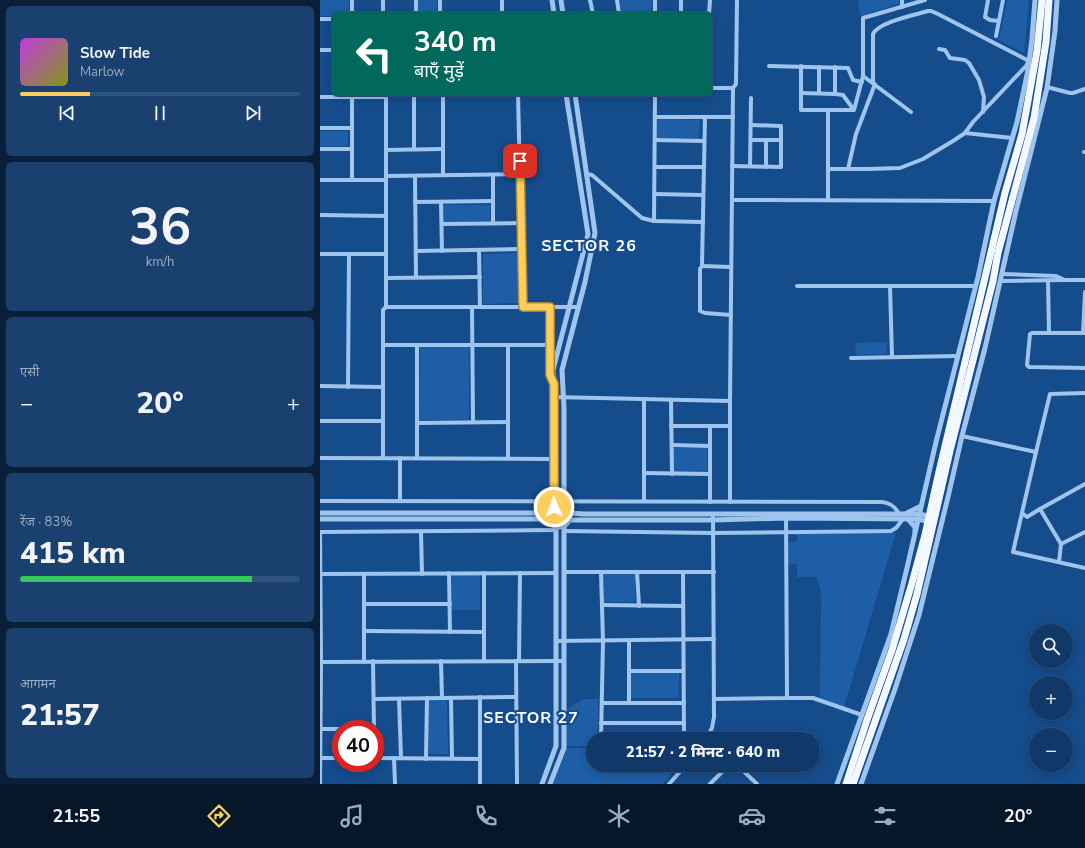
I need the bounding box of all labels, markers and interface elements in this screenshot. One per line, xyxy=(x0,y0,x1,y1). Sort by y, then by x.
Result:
text: 340 m xyxy=(414,23,497,61)
icon: left xyxy=(348,28,400,80)
text: Slow Tide xyxy=(80,43,150,63)
text: बाएँ मुड़ें xyxy=(414,59,464,83)
text: Marlow xyxy=(80,63,125,81)
icon: previous xyxy=(56,102,78,124)
icon: pause xyxy=(149,102,171,124)
icon: next xyxy=(242,102,264,124)
pin xyxy=(503,144,537,178)
icon: arrive xyxy=(509,150,531,172)
text: 36 xyxy=(129,191,191,262)
district label: SECTOR 26 xyxy=(541,235,637,257)
text: km/h xyxy=(146,253,174,271)
text: एसी xyxy=(20,363,39,381)
text: 20° xyxy=(136,383,184,424)
text: − xyxy=(20,389,33,419)
text: + xyxy=(287,389,300,419)
position arrow xyxy=(533,486,575,528)
text: रेंज · 83% xyxy=(20,513,72,531)
text: 415 km xyxy=(20,533,126,574)
map controls xyxy=(1029,624,1073,772)
button: search xyxy=(1029,624,1073,668)
text: आगमन xyxy=(20,675,56,693)
button: + xyxy=(1029,676,1073,720)
text: 21:57 xyxy=(20,695,100,736)
district label: SECTOR 27 xyxy=(483,707,579,729)
speed limit sign: 40 xyxy=(332,720,384,772)
button: − xyxy=(1029,728,1073,772)
text: 21:57 · 2 मिनट · 640 m xyxy=(626,742,780,762)
icon: directions xyxy=(205,802,233,830)
icon: music xyxy=(338,802,366,830)
icon: phone xyxy=(472,802,500,830)
icon: climate xyxy=(605,802,633,830)
icon: car xyxy=(738,802,766,830)
icon: filters xyxy=(871,802,899,830)
text: 21:55 xyxy=(53,804,100,828)
text: 20° xyxy=(1004,804,1032,828)

